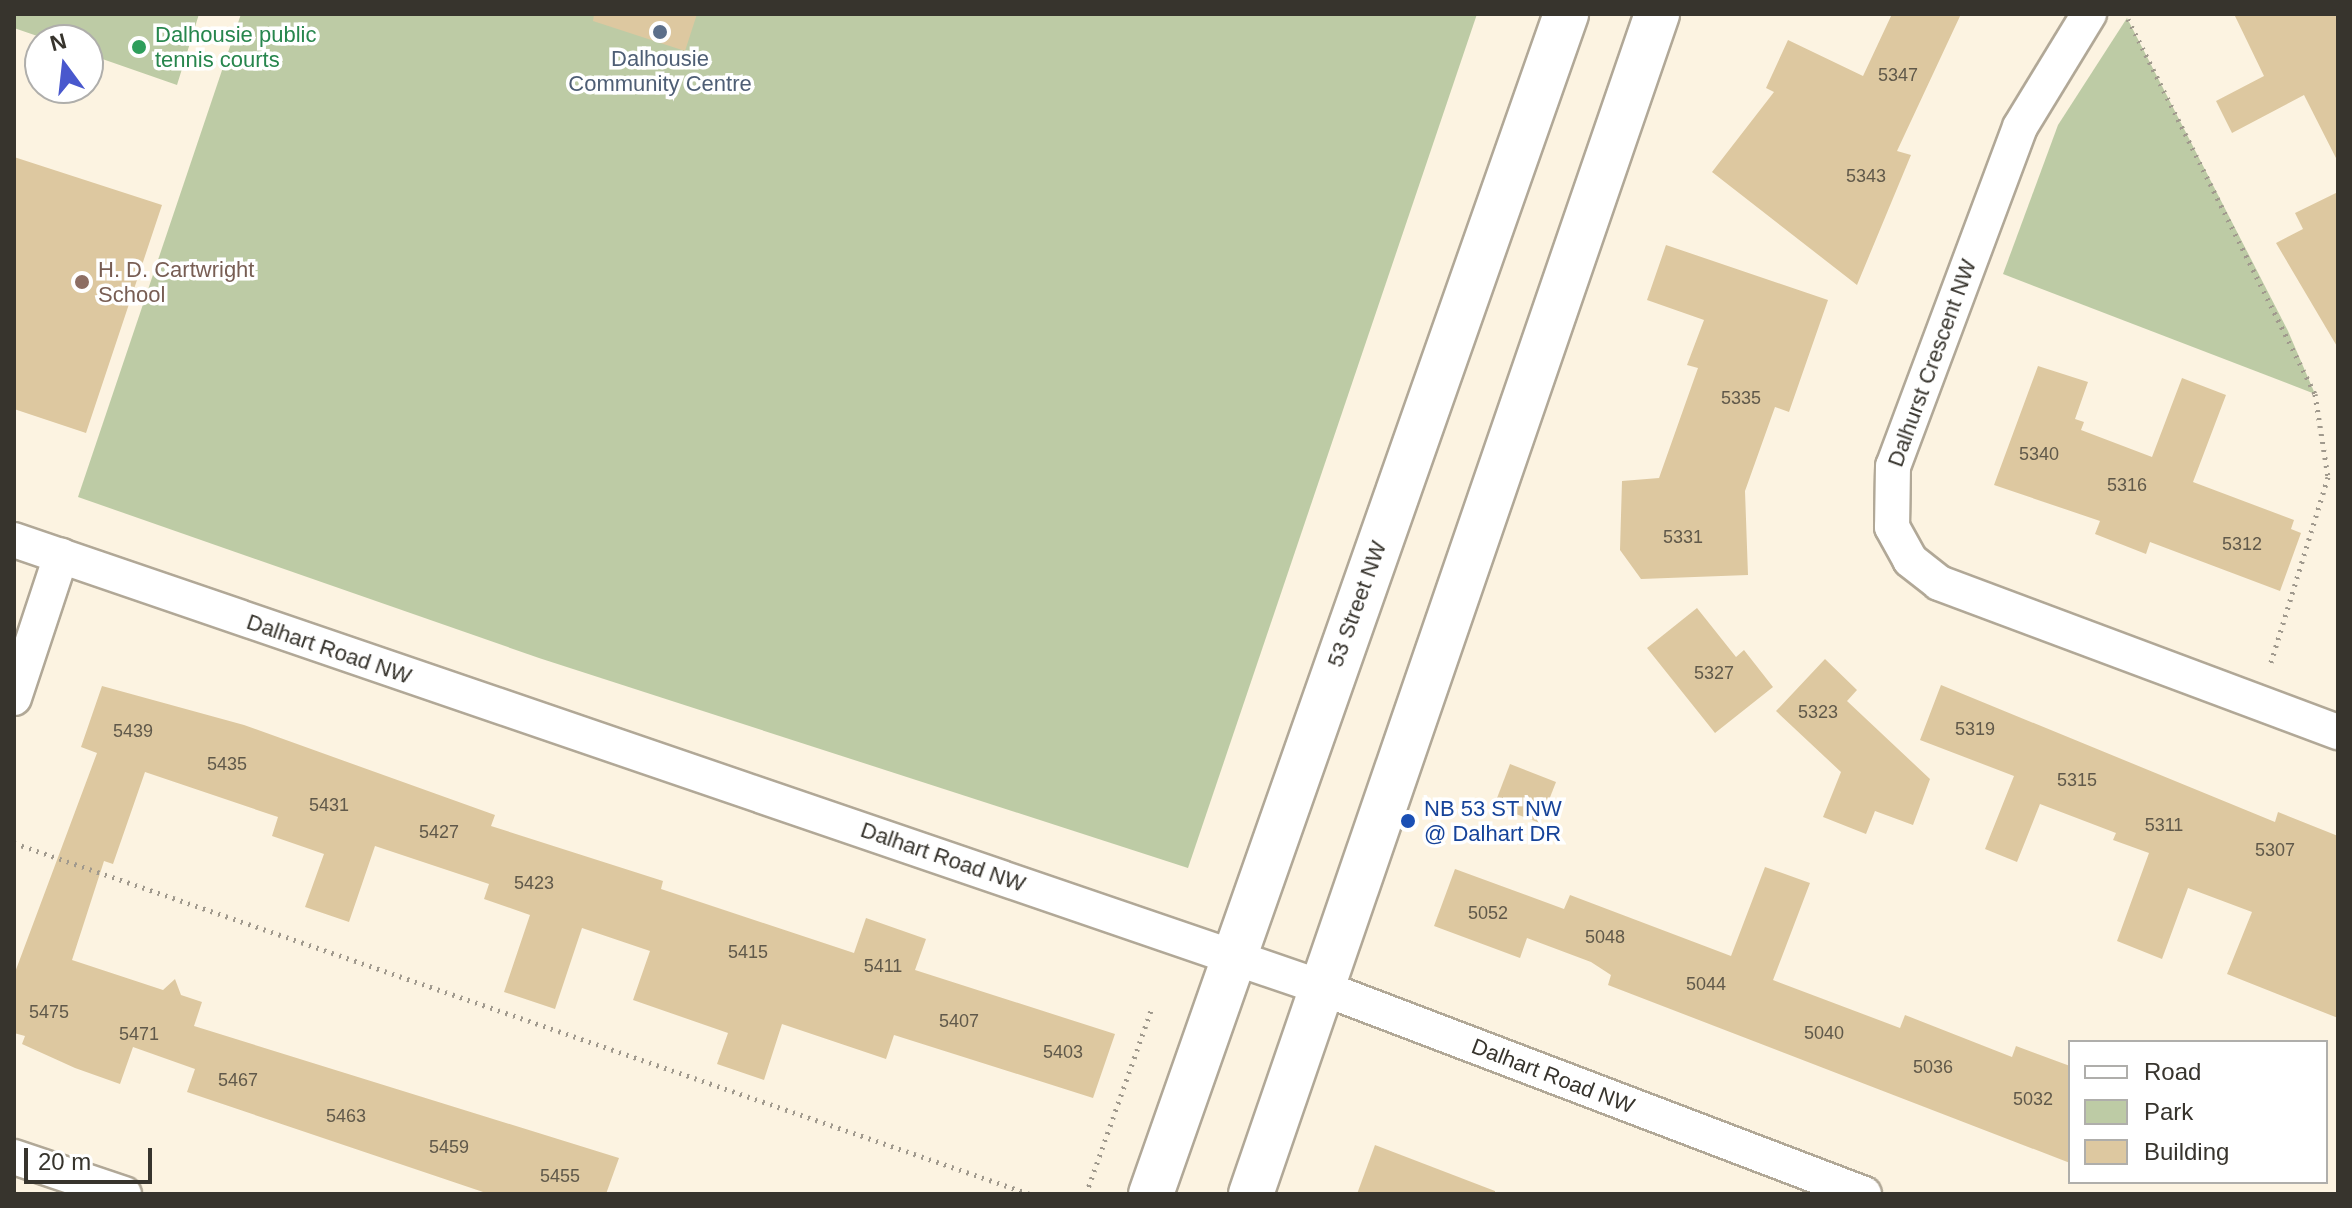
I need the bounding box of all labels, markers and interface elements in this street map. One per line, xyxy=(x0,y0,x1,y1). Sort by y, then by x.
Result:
place label: Dalhousie public tennis courts xyxy=(155,21,316,72)
marker: Dalhousie Community Centre xyxy=(651,23,669,41)
north arrow xyxy=(24,24,104,104)
text: N xyxy=(47,28,69,56)
marker: Dalhousie public tennis courts xyxy=(130,38,148,56)
place label: Dalhousie Community Centre xyxy=(568,45,752,96)
house number: 5347 xyxy=(1878,64,1918,86)
house number: 5343 xyxy=(1846,165,1886,187)
place label: H. D. Cartwright School xyxy=(98,256,254,308)
street label: Dalhurst Crescent NW xyxy=(1882,256,1982,470)
marker: H. D. Cartwright School xyxy=(73,273,91,291)
house number: 5335 xyxy=(1721,387,1761,409)
house number: 5340 xyxy=(2019,443,2059,465)
house number: 5316 xyxy=(2107,474,2147,496)
house number: 5331 xyxy=(1663,526,1703,548)
house number: 5312 xyxy=(2222,533,2262,555)
street label: 53 Street NW xyxy=(1322,537,1392,671)
street label: Dalhart Road NW xyxy=(243,608,415,690)
house number: 5327 xyxy=(1694,662,1734,684)
house number: 5323 xyxy=(1798,701,1838,723)
house number: 5319 xyxy=(1955,718,1995,740)
house number: 5439 xyxy=(113,720,153,742)
house number: 5435 xyxy=(207,753,247,775)
house number: 5315 xyxy=(2057,769,2097,791)
house number: 5431 xyxy=(309,794,349,816)
place label: NB 53 ST NW @ Dalhart DR xyxy=(1424,795,1562,846)
marker: NB 53 ST NW @ Dalhart DR xyxy=(1399,812,1417,830)
house number: 5311 xyxy=(2145,814,2183,836)
street label: Dalhart Road NW xyxy=(857,816,1029,898)
house number: 5427 xyxy=(419,821,459,843)
house number: 5307 xyxy=(2255,839,2295,861)
house number: 5423 xyxy=(514,872,554,894)
house number: 5052 xyxy=(1468,902,1508,924)
house number: 5048 xyxy=(1585,926,1625,948)
house number: 5415 xyxy=(728,941,768,963)
house number: 5411 xyxy=(864,955,902,977)
house number: 5044 xyxy=(1686,973,1726,995)
house number: 5475 xyxy=(29,1001,69,1023)
house number: 5407 xyxy=(939,1010,979,1032)
house number: 5040 xyxy=(1804,1022,1844,1044)
house number: 5471 xyxy=(119,1023,159,1045)
street label: Dalhart Road NW xyxy=(1468,1033,1638,1119)
legend xyxy=(2068,1040,2328,1184)
house number: 5403 xyxy=(1043,1041,1083,1063)
house number: 5036 xyxy=(1913,1056,1953,1078)
text: Road xyxy=(2144,1058,2201,1085)
house number: 5467 xyxy=(218,1069,258,1091)
house number: 5032 xyxy=(2013,1088,2053,1110)
text: Park xyxy=(2144,1098,2193,1125)
house number: 5463 xyxy=(326,1105,366,1127)
scale bar xyxy=(28,1132,156,1182)
house number: 5459 xyxy=(429,1136,469,1158)
text: Building xyxy=(2144,1138,2229,1165)
text: 20 m xyxy=(38,1148,91,1175)
house number: 5455 xyxy=(540,1165,580,1187)

